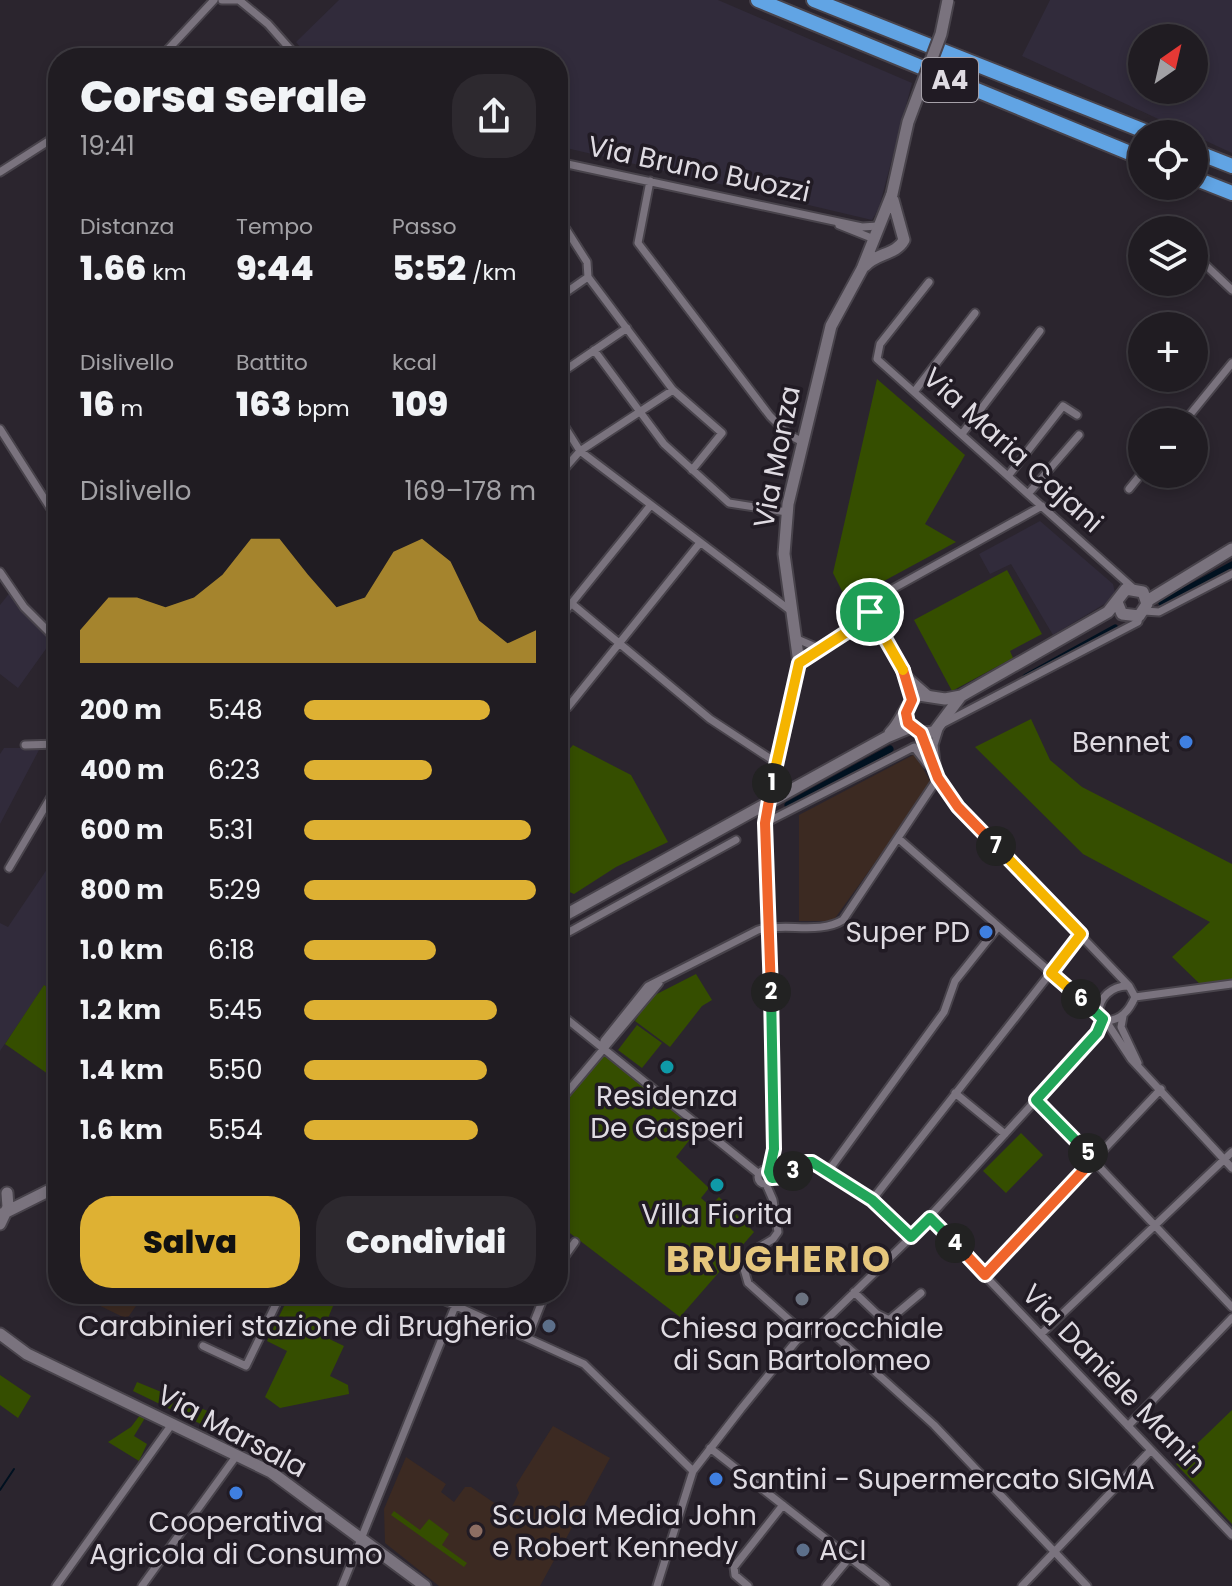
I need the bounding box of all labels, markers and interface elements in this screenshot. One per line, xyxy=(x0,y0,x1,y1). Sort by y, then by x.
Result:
north arrow xyxy=(1128,24,1208,104)
map controls xyxy=(1128,24,1208,488)
road number: A4 xyxy=(922,58,978,102)
text: Corsa serale xyxy=(80,66,367,127)
button: share xyxy=(452,74,536,158)
button: locate xyxy=(1128,120,1208,200)
street label: Via Bruno Buozzi xyxy=(584,126,814,212)
text: 19:41 xyxy=(80,128,135,164)
text: Distanza xyxy=(80,211,174,242)
text: Tempo xyxy=(236,211,313,242)
text: Passo xyxy=(392,211,457,242)
button: layers xyxy=(1128,216,1208,296)
text: 1.66 xyxy=(80,244,147,292)
text: 9:44 xyxy=(236,244,314,292)
text: 5:52 xyxy=(392,244,466,292)
text: km xyxy=(147,257,186,288)
text: /km xyxy=(466,257,517,288)
button: + xyxy=(1128,312,1208,392)
text: Dislivello xyxy=(80,347,174,378)
text: Battito xyxy=(236,347,308,378)
text: kcal xyxy=(392,347,437,378)
street label: Via Maria Cajani xyxy=(914,358,1112,542)
text: 16 xyxy=(80,380,115,428)
text: 163 xyxy=(236,380,292,428)
text: 109 xyxy=(392,380,448,428)
street label: Via Monza xyxy=(744,383,810,531)
text: m xyxy=(115,393,143,424)
text: bpm xyxy=(292,393,350,424)
button: − xyxy=(1128,408,1208,488)
text: Dislivello xyxy=(80,473,191,509)
text: 169–178 m xyxy=(405,473,536,509)
pin xyxy=(836,578,904,646)
icon: arrive xyxy=(848,590,892,634)
text: 200 m xyxy=(80,692,162,728)
text: 5:48 xyxy=(208,692,263,728)
place label: Bennet xyxy=(1072,723,1170,762)
marker: Bennet xyxy=(1177,733,1195,751)
text: 400 m xyxy=(80,752,165,788)
text: 6:23 xyxy=(208,752,260,788)
pin: 1 xyxy=(752,763,792,803)
text: 1 xyxy=(768,767,776,798)
text: 600 m xyxy=(80,812,164,848)
text: 5:31 xyxy=(208,812,254,848)
pin: 7 xyxy=(976,826,1016,866)
text: 7 xyxy=(990,830,1002,861)
text: 800 m xyxy=(80,872,164,908)
text: 5:29 xyxy=(208,872,261,908)
place label: Super PD xyxy=(845,913,970,952)
marker: Super PD xyxy=(977,923,995,941)
text: 1.0 km xyxy=(80,932,163,968)
text: 6:18 xyxy=(208,932,255,968)
pin: 2 xyxy=(751,972,791,1012)
text: 2 xyxy=(765,976,777,1007)
pin: 6 xyxy=(1061,979,1101,1019)
text: 6 xyxy=(1074,983,1088,1014)
text: 1.2 km xyxy=(80,992,161,1028)
text: 5:45 xyxy=(208,992,263,1028)
text: 1.4 km xyxy=(80,1052,164,1088)
text: 5:50 xyxy=(208,1052,263,1088)
marker: Residenza De Gasperi xyxy=(658,1058,676,1076)
place label: Residenza De Gasperi xyxy=(590,1077,744,1148)
text: 1.6 km xyxy=(80,1112,163,1148)
text: 5:54 xyxy=(208,1112,263,1148)
pin: 5 xyxy=(1068,1133,1108,1173)
text: 5 xyxy=(1081,1137,1095,1168)
pin: 3 xyxy=(773,1151,813,1191)
text: 3 xyxy=(786,1155,800,1186)
marker: Villa Fiorita xyxy=(708,1176,726,1194)
place label: Villa Fiorita xyxy=(641,1195,793,1234)
button: Salva xyxy=(80,1196,300,1288)
button: Condividi xyxy=(316,1196,536,1288)
pin: 4 xyxy=(935,1223,975,1263)
text: 4 xyxy=(948,1227,962,1258)
district label: BRUGHERIO xyxy=(666,1234,892,1285)
street label: Via Daniele Manin xyxy=(1013,1275,1215,1483)
marker: Chiesa parrocchiale di San Bartolomeo xyxy=(793,1290,811,1308)
place label: Carabinieri stazione di Brugherio xyxy=(78,1307,533,1346)
place label: Chiesa parrocchiale di San Bartolomeo xyxy=(660,1309,944,1380)
marker: Carabinieri stazione di Brugherio xyxy=(540,1317,558,1335)
street label: Via Marsala xyxy=(150,1375,314,1487)
place label: Santini - Supermercato SIGMA xyxy=(732,1460,1155,1499)
marker: Santini - Supermercato SIGMA xyxy=(707,1470,725,1488)
marker: Cooperativa Agricola di Consumo xyxy=(227,1484,245,1502)
place label: Scuola Media John e Robert Kennedy xyxy=(492,1496,757,1567)
place label: Cooperativa Agricola di Consumo xyxy=(89,1503,383,1574)
marker: Scuola Media John e Robert Kennedy xyxy=(467,1522,485,1540)
place label: ACI xyxy=(819,1531,866,1570)
marker: ACI xyxy=(794,1541,812,1559)

